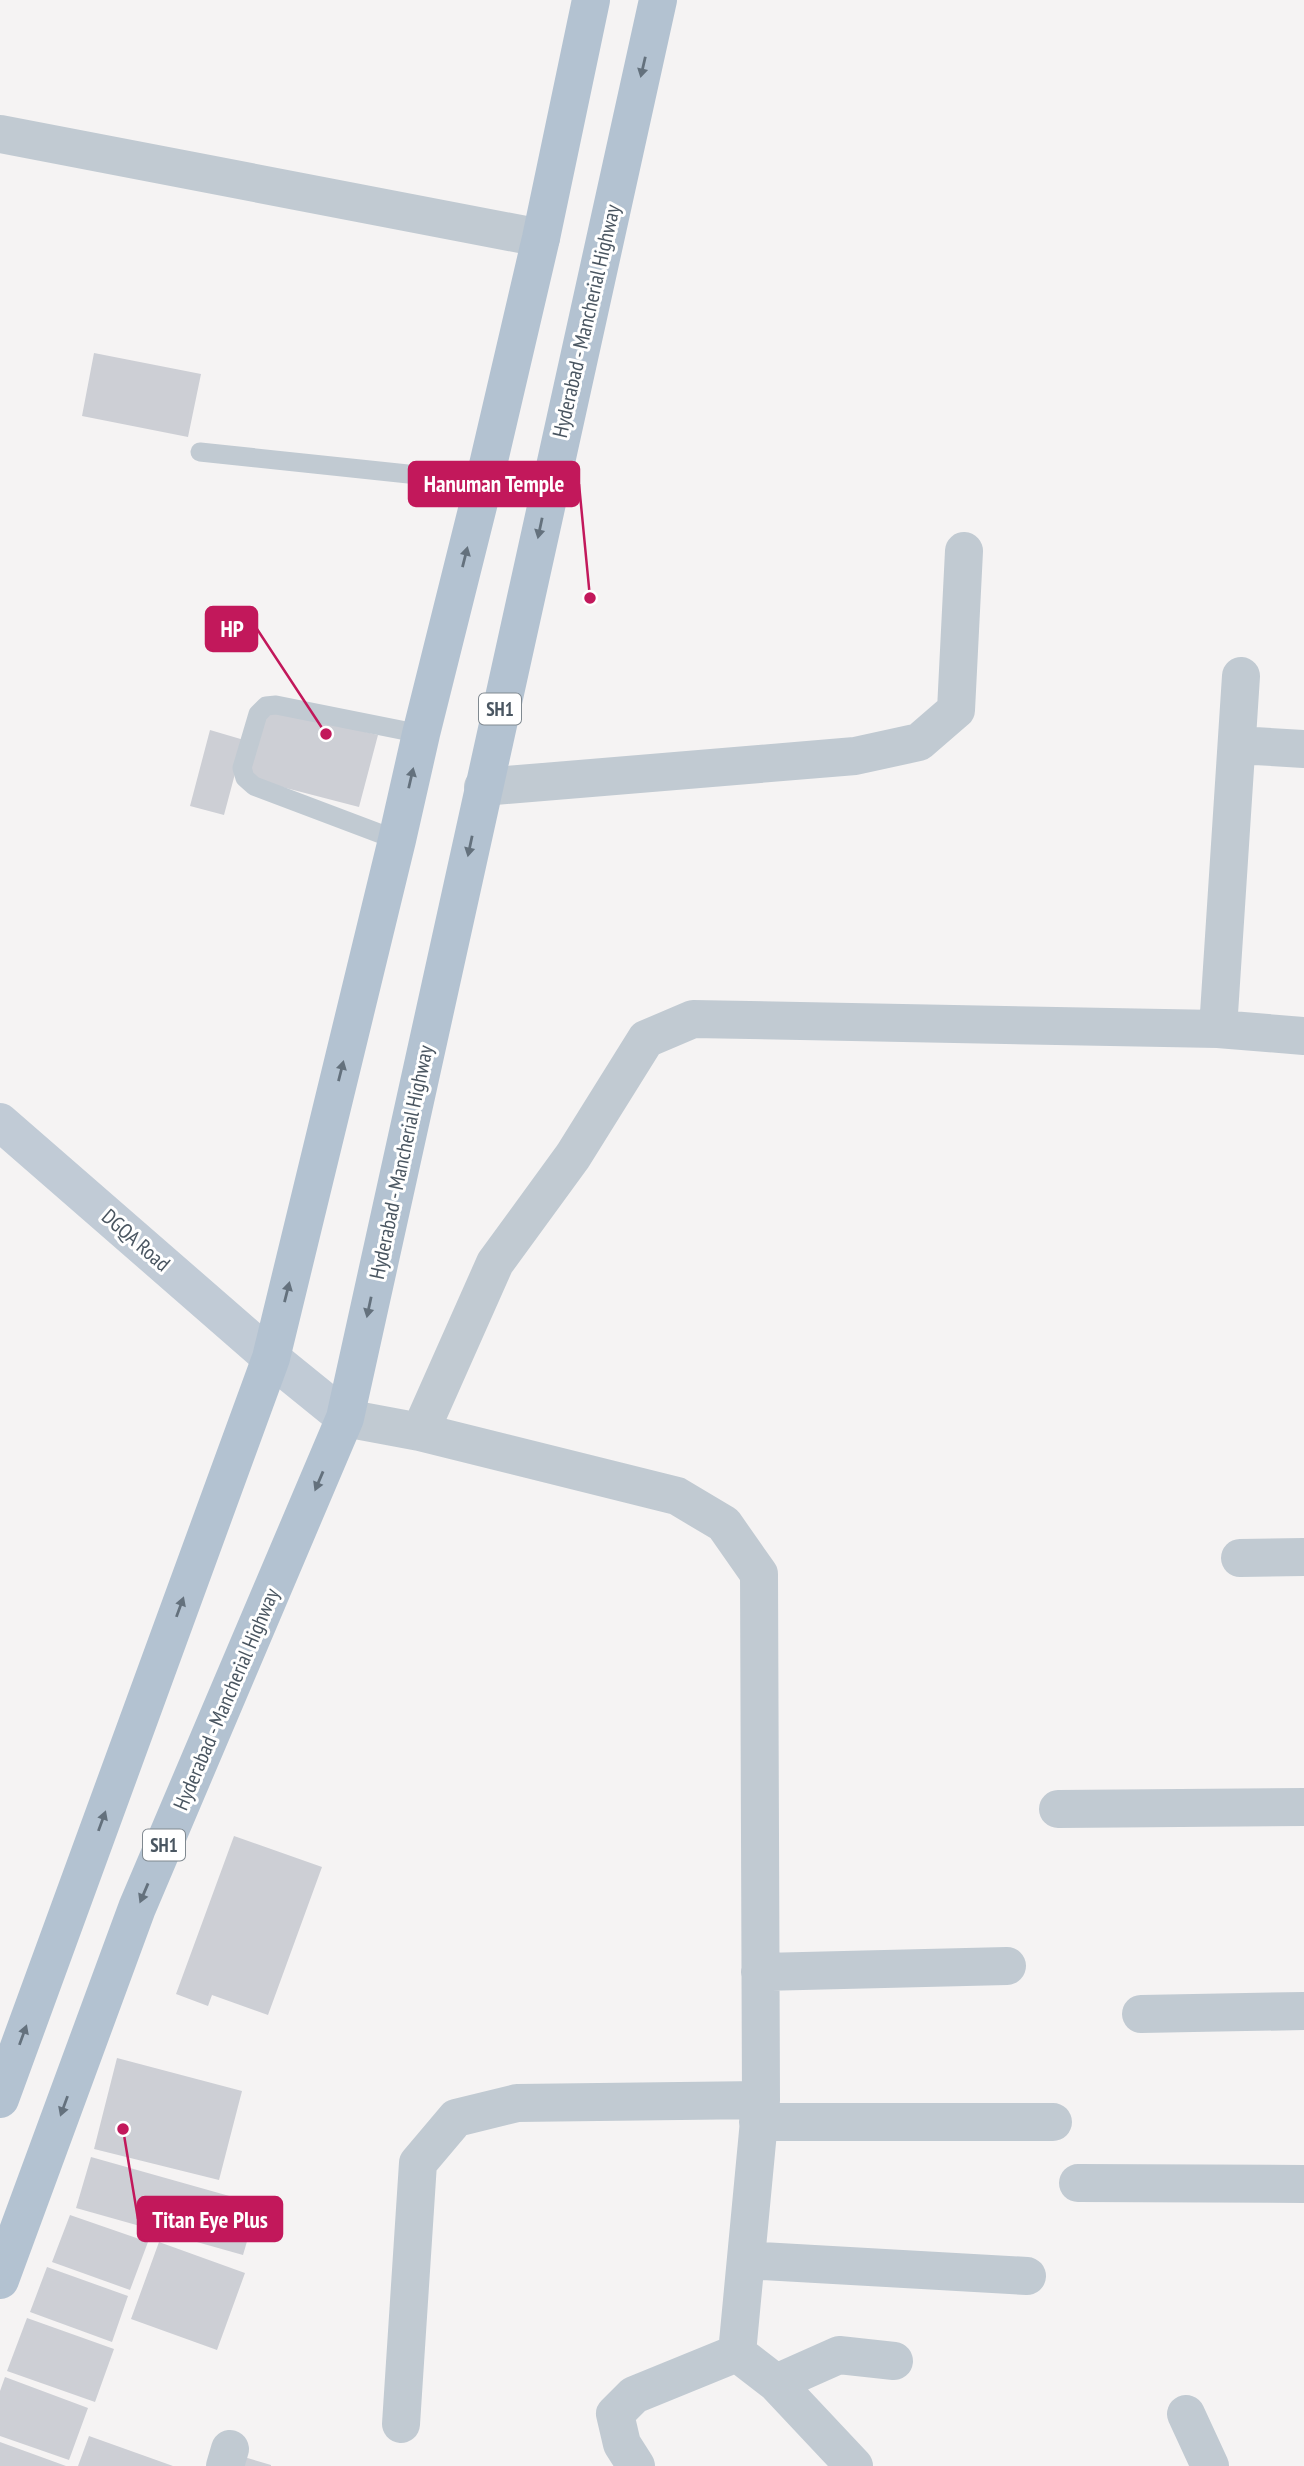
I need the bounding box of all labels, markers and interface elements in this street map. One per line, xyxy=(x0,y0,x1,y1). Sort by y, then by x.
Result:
one-way arrow xyxy=(638,56,649,78)
street label: Hyderabad - Mancherial Highway xyxy=(546,202,626,440)
callout: Hanuman Temple xyxy=(409,462,579,506)
text: Hanuman Temple xyxy=(424,469,565,498)
one-way arrow xyxy=(535,517,546,539)
one-way arrow xyxy=(460,546,471,568)
callout: HP xyxy=(206,607,257,651)
text: HP xyxy=(220,614,244,643)
road number: SH1 xyxy=(479,694,521,724)
one-way arrow xyxy=(406,767,417,789)
one-way arrow xyxy=(465,835,476,857)
street label: Hyderabad - Mancherial Highway xyxy=(363,1043,439,1281)
one-way arrow xyxy=(336,1060,347,1082)
street label: DGQA Road xyxy=(96,1203,176,1277)
one-way arrow xyxy=(282,1281,293,1303)
one-way arrow xyxy=(364,1296,375,1318)
one-way arrow xyxy=(313,1470,324,1491)
street label: Hyderabad - Mancherial Highway xyxy=(167,1584,285,1814)
one-way arrow xyxy=(175,1597,186,1618)
one-way arrow xyxy=(96,1811,107,1832)
road number: SH1 xyxy=(143,1829,185,1860)
one-way arrow xyxy=(138,1883,149,1904)
one-way arrow xyxy=(18,2024,29,2045)
one-way arrow xyxy=(58,2096,69,2117)
callout: Titan Eye Plus xyxy=(138,2197,282,2241)
text: Titan Eye Plus xyxy=(152,2205,268,2234)

